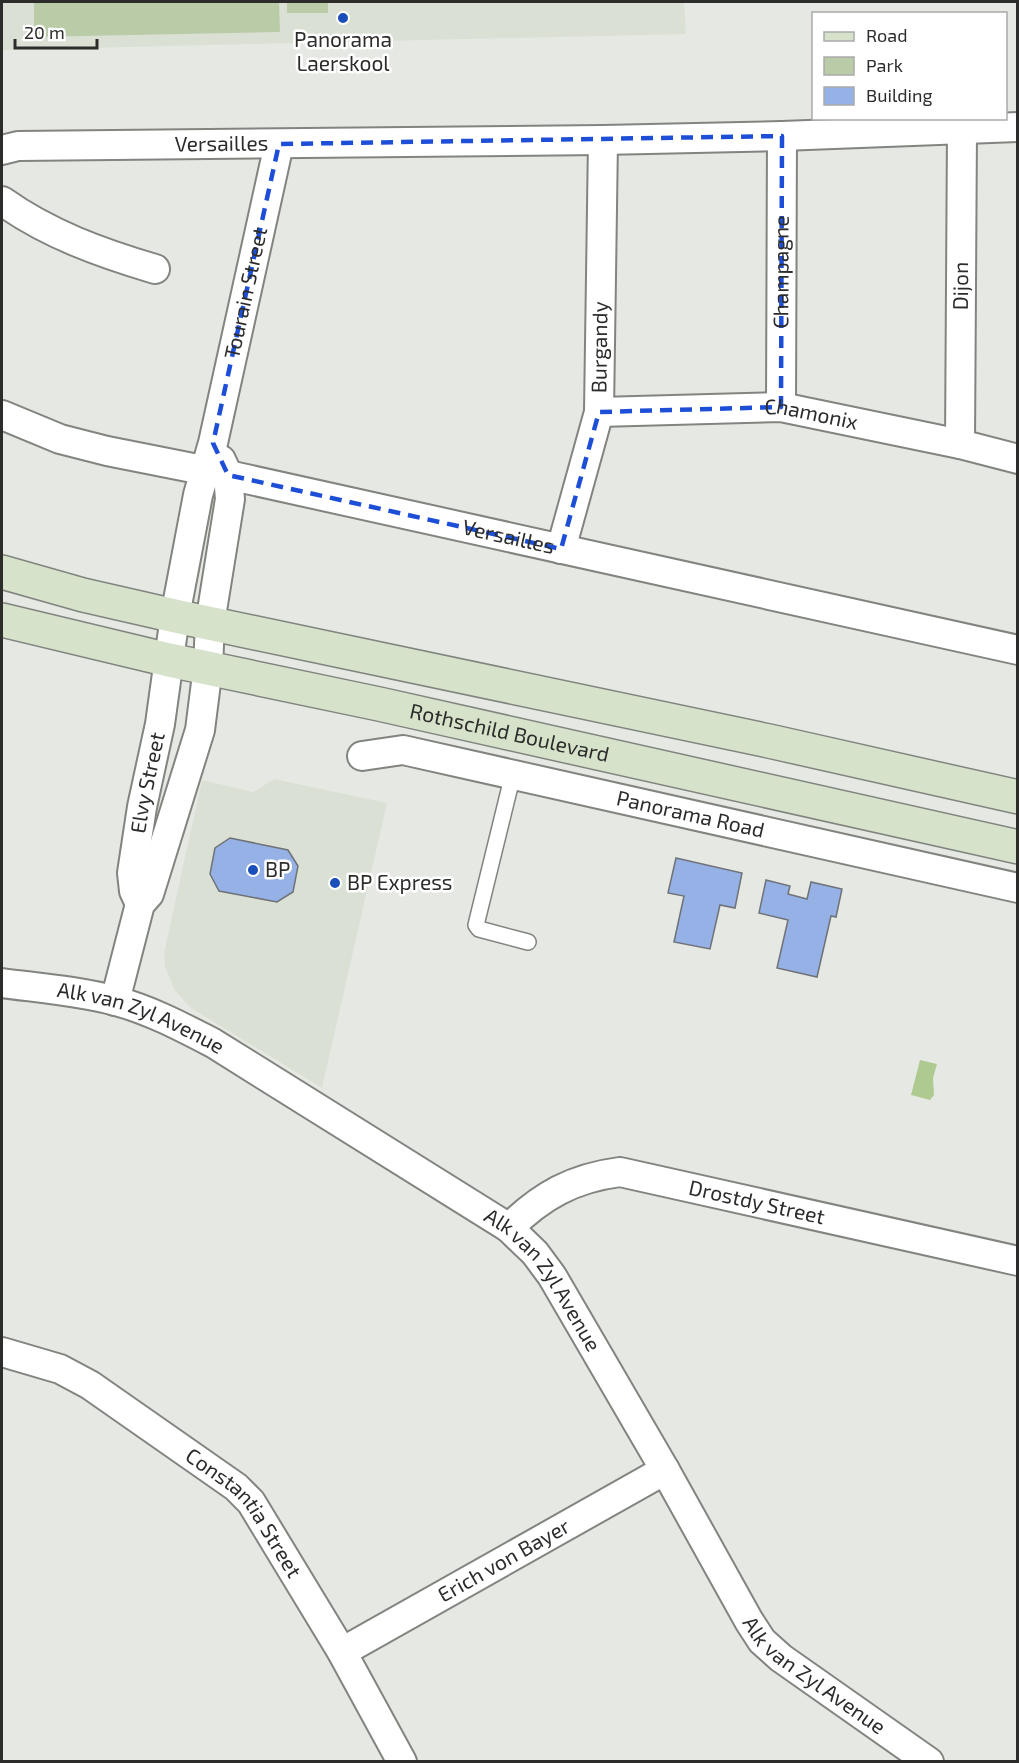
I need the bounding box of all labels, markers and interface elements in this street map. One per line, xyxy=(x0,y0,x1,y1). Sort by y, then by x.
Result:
marker: Panorama Laerskool xyxy=(336,11,350,25)
scale bar xyxy=(15,12,98,50)
legend xyxy=(812,12,1007,120)
text: 20 m xyxy=(24,21,65,43)
text: Road xyxy=(866,24,907,46)
place label: Panorama Laerskool xyxy=(294,26,392,75)
text: Park xyxy=(866,54,903,76)
text: Building xyxy=(866,84,933,106)
street label: Versailles xyxy=(175,129,268,155)
street label: Champagne xyxy=(767,215,793,329)
street label: Tourain Street xyxy=(218,224,271,361)
street label: Dijon xyxy=(947,262,973,310)
street label: Burgandy xyxy=(585,301,612,393)
street label: Chamonix xyxy=(764,392,860,434)
street label: Versailles xyxy=(461,513,557,558)
street label: Rothschild Boulevard xyxy=(408,697,612,766)
street label: Elvy Street xyxy=(124,730,169,835)
street label: Panorama Road xyxy=(614,784,767,842)
place label: BP xyxy=(265,856,290,881)
marker: BP xyxy=(246,863,260,877)
place label: BP Express xyxy=(347,869,453,894)
marker: BP Express xyxy=(328,876,342,890)
street label: Alk van Zyl Avenue xyxy=(56,976,230,1058)
street label: Drostdy Street xyxy=(687,1174,827,1228)
street label: Alk van Zyl Avenue xyxy=(480,1202,607,1355)
street label: Constantia Street xyxy=(182,1442,308,1582)
street label: Erich von Bayer xyxy=(433,1512,574,1606)
street label: Alk van Zyl Avenue xyxy=(738,1611,891,1739)

